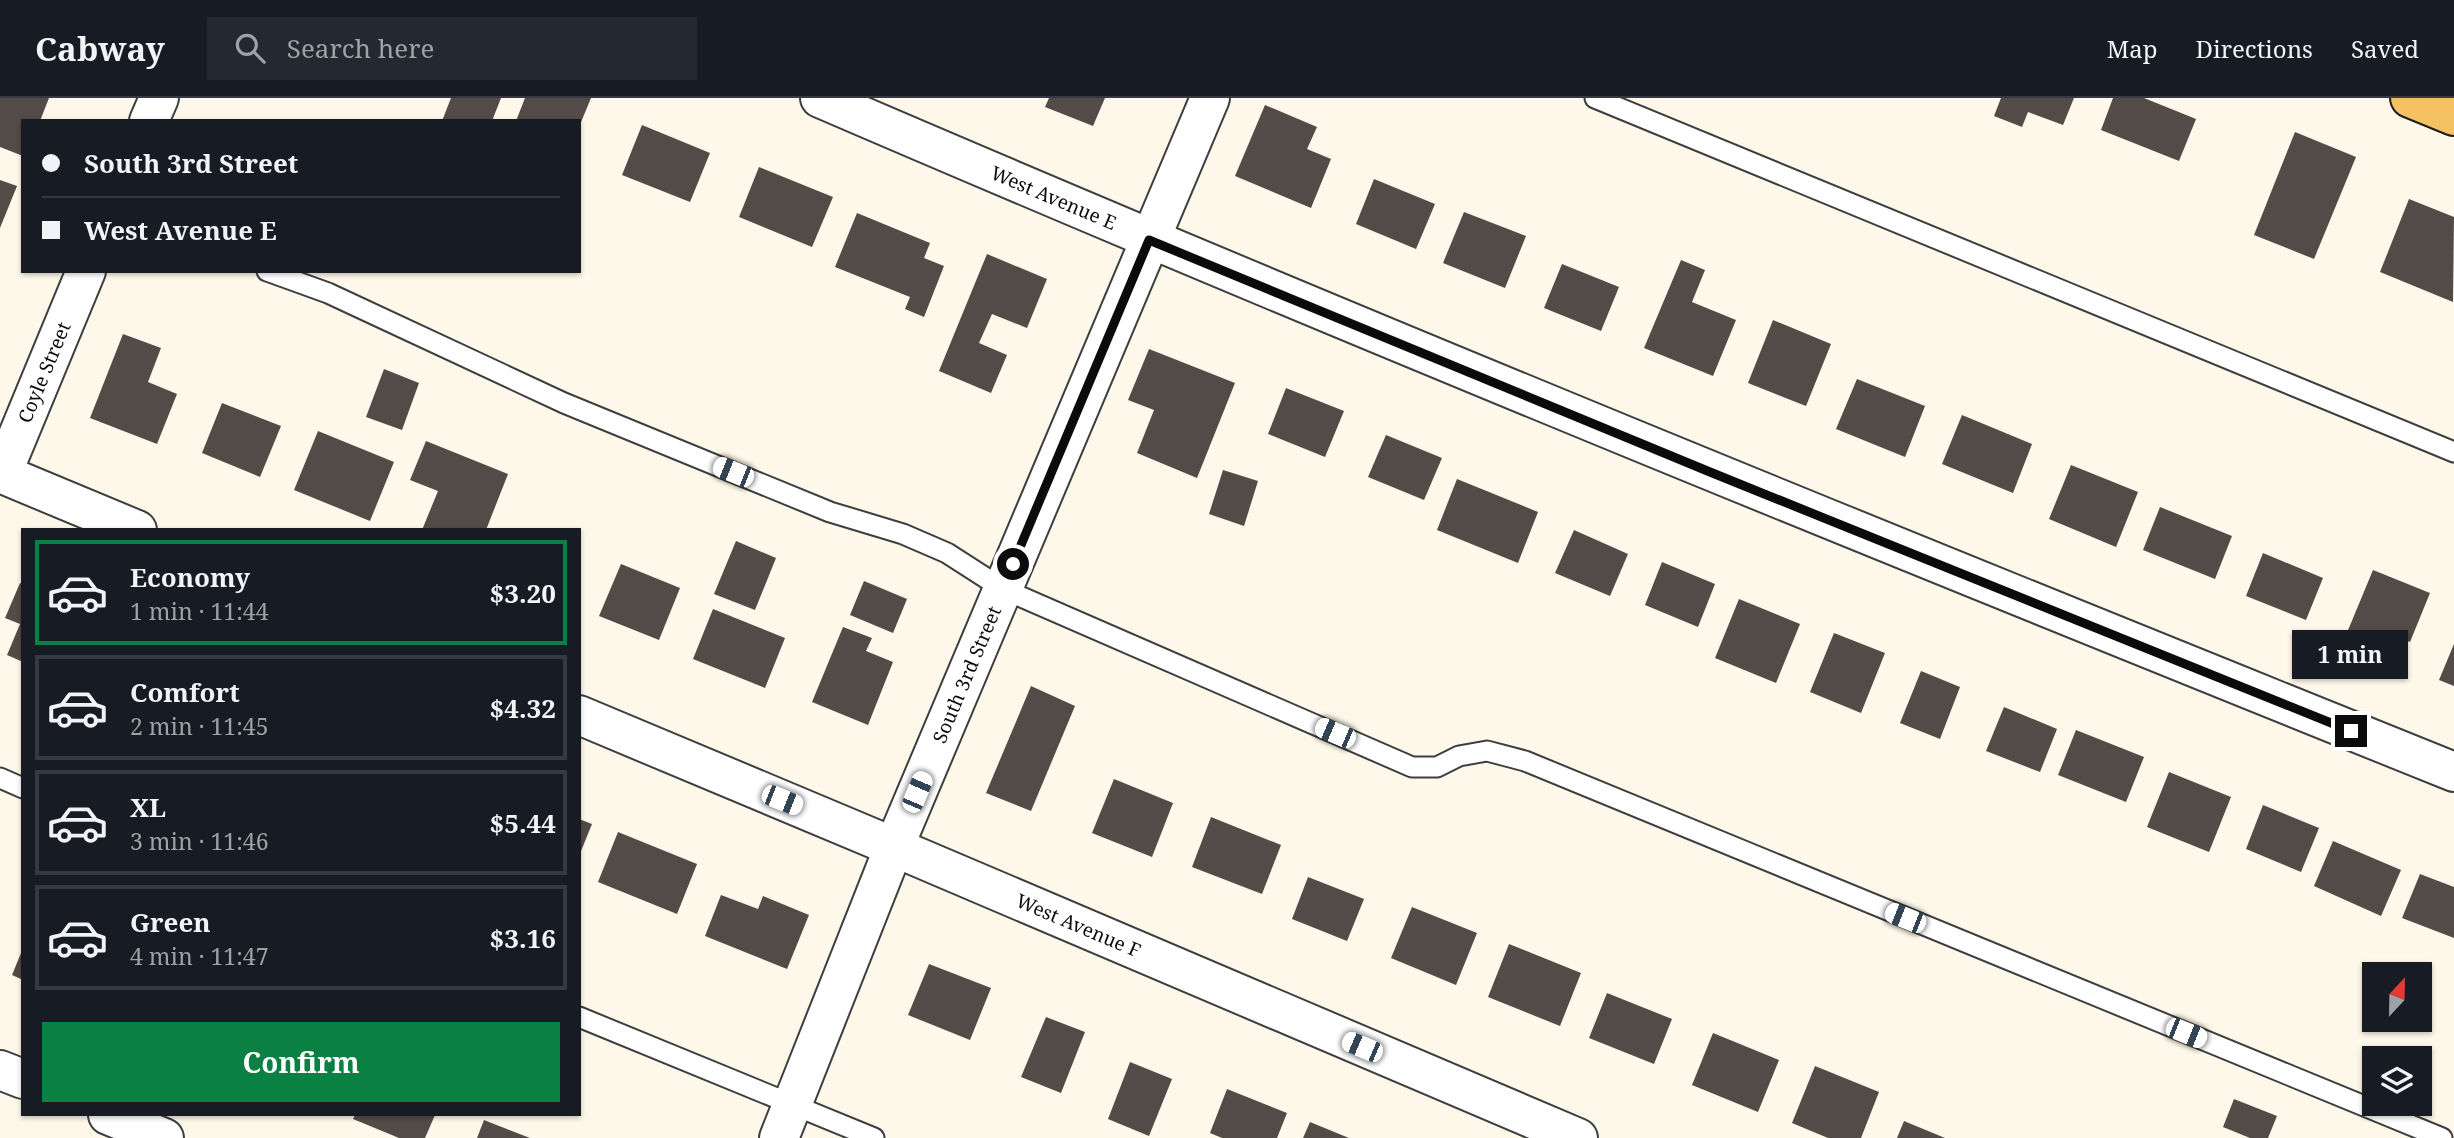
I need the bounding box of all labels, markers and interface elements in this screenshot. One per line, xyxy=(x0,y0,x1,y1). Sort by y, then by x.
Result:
search box xyxy=(207,17,697,80)
text: Cabway xyxy=(35,26,165,71)
icon: search xyxy=(231,29,269,67)
text: Search here xyxy=(287,30,434,66)
text: Map xyxy=(2107,32,2158,65)
text: Directions xyxy=(2196,32,2313,65)
text: Saved xyxy=(2351,32,2419,65)
text: South 3rd Street xyxy=(84,145,298,181)
street label: West Avenue E xyxy=(987,160,1120,236)
text: West Avenue E xyxy=(84,212,277,248)
street label: Coyle Street xyxy=(12,318,77,427)
car xyxy=(710,454,757,490)
route start xyxy=(997,548,1029,580)
text: Economy xyxy=(130,559,250,595)
icon: car xyxy=(46,561,109,624)
text: $3.20 xyxy=(490,575,556,611)
text: 1 min · 11:44 xyxy=(130,595,268,627)
street label: South 3rd Street xyxy=(926,602,1007,747)
callout: 1 min xyxy=(2293,630,2409,678)
text: 1 min xyxy=(2317,638,2383,670)
text: Comfort xyxy=(130,674,240,710)
icon: car xyxy=(46,676,109,739)
text: $4.32 xyxy=(490,690,556,726)
text: 2 min · 11:45 xyxy=(130,710,268,742)
car xyxy=(1312,715,1359,751)
route end xyxy=(2335,715,2367,747)
car xyxy=(900,769,935,815)
car xyxy=(759,782,806,818)
text: XL xyxy=(130,789,166,825)
icon: car xyxy=(46,791,109,854)
text: $5.44 xyxy=(490,805,556,841)
text: 3 min · 11:46 xyxy=(130,825,268,857)
street label: West Avenue F xyxy=(1012,887,1145,964)
car xyxy=(1882,900,1929,936)
text: Green xyxy=(130,904,211,940)
icon: car xyxy=(46,906,109,969)
text: $3.16 xyxy=(490,920,556,956)
text: 4 min · 11:47 xyxy=(130,940,268,972)
north arrow xyxy=(2362,962,2432,1032)
map controls xyxy=(2362,962,2432,1116)
car xyxy=(2163,1015,2210,1051)
button: Confirm xyxy=(42,1022,560,1102)
car xyxy=(1339,1029,1386,1065)
button: layers xyxy=(2362,1046,2432,1116)

